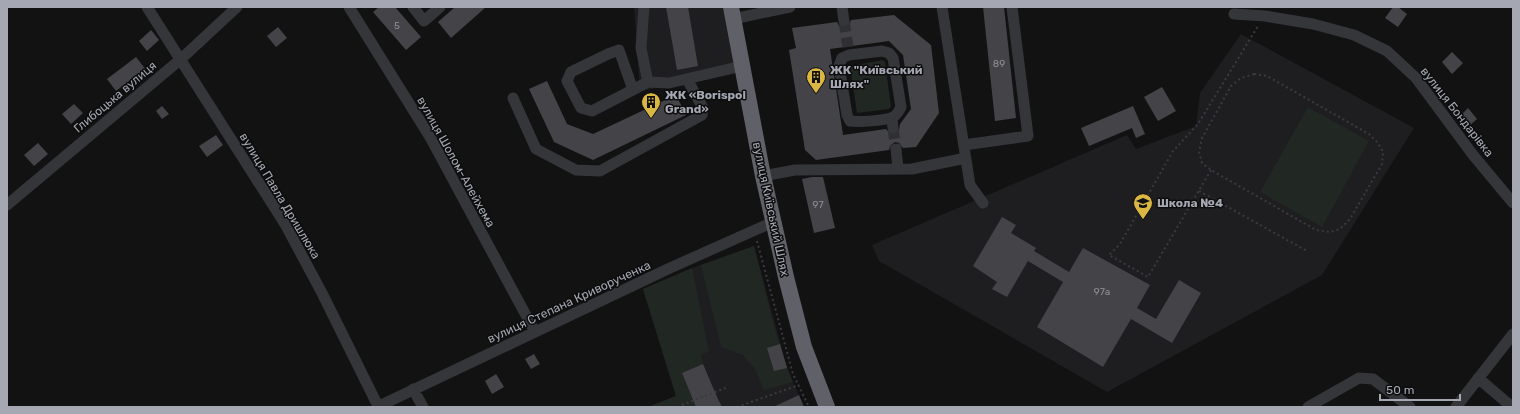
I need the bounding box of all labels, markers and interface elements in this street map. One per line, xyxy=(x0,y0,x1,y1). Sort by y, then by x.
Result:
house number: 5 xyxy=(394,20,400,32)
street label: Глибоцька вулиця xyxy=(71,58,159,136)
house number: 89 xyxy=(993,58,1005,70)
place label: ЖК "Київський Шлях" xyxy=(830,63,923,91)
street label: вулиця Бондарівка xyxy=(1418,64,1496,160)
building icon: ЖК "Київський Шлях" xyxy=(805,66,827,94)
place label: ЖК «Borispol Grand» xyxy=(665,88,746,116)
building icon: ЖК «Borispol Grand» xyxy=(640,91,662,119)
street label: вулиця Шолом-Алейхема xyxy=(414,94,498,230)
street label: вулиця Павла Дришлюка xyxy=(237,130,323,262)
street label: вулиця Київський Шлях xyxy=(750,141,792,278)
school or university icon: Школа №4 xyxy=(1132,192,1154,220)
place label: Школа №4 xyxy=(1157,196,1223,210)
house number: 97 xyxy=(812,199,824,211)
street label: вулиця Степана Криворученка xyxy=(485,258,653,346)
house number: 97а xyxy=(1094,286,1110,298)
scale bar xyxy=(1380,376,1460,402)
text: 50 m xyxy=(1386,383,1414,397)

